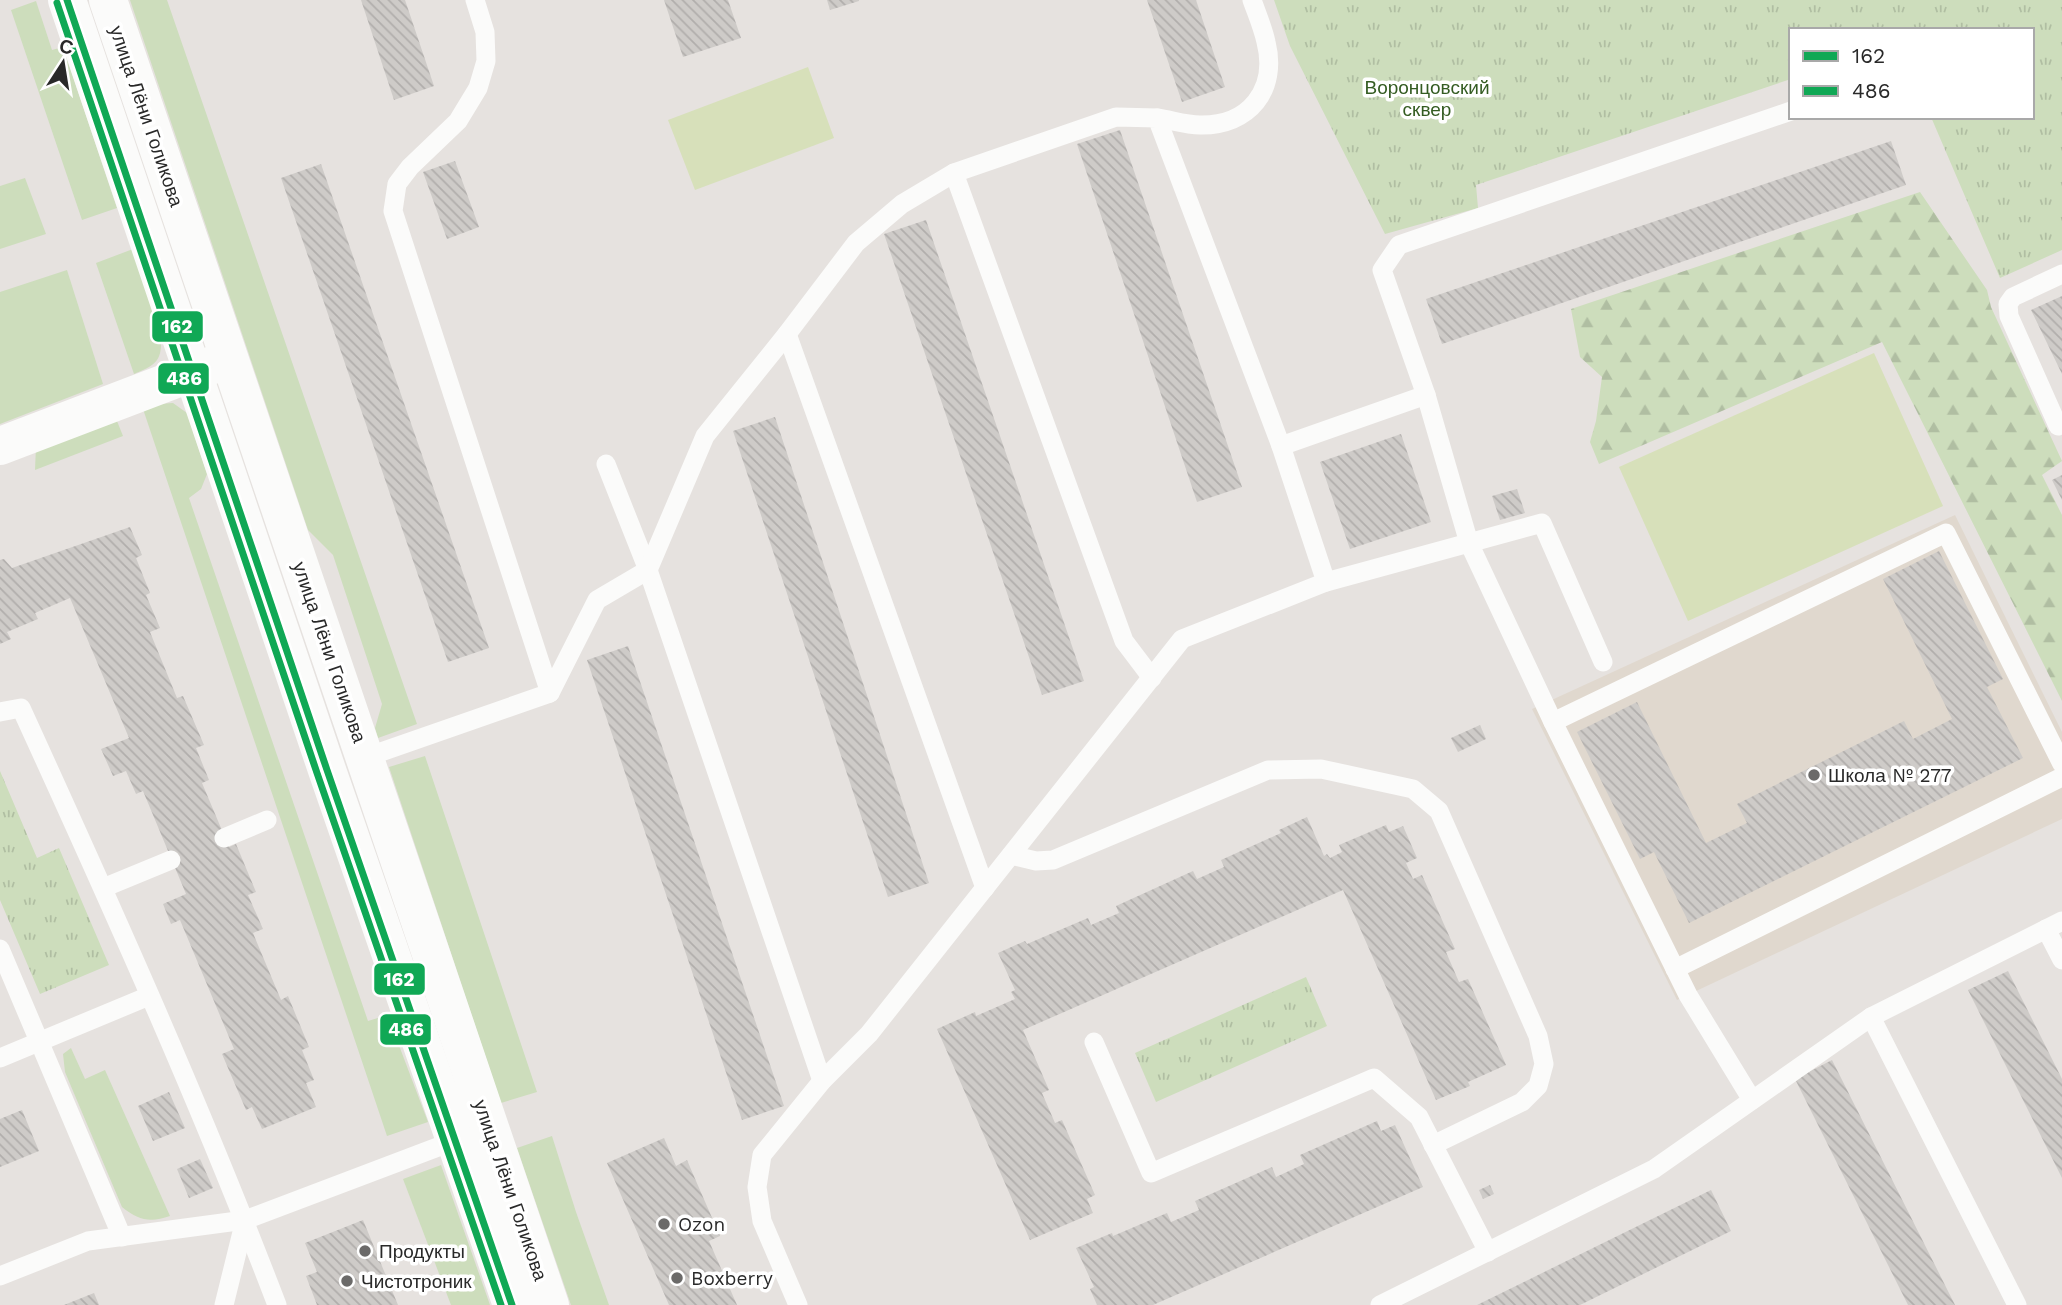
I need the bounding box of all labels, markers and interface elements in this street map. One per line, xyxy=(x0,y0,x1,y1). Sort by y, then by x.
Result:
street label: улица Лёни Голикова xyxy=(105,23,188,210)
north arrow xyxy=(28,28,98,98)
legend xyxy=(1789,28,2034,119)
text: С xyxy=(57,34,76,60)
text: 162 xyxy=(1852,43,1885,68)
park label: Воронцовский сквер xyxy=(1364,76,1490,121)
text: 486 xyxy=(1852,78,1891,103)
line badge: 162 xyxy=(151,310,204,343)
text: 162 xyxy=(161,315,193,338)
line badge: 486 xyxy=(157,362,210,395)
text: 486 xyxy=(166,367,202,390)
street label: улица Лёни Голикова xyxy=(288,559,371,746)
place label: Школа № 277 xyxy=(1828,764,1952,787)
marker: Школа № 277 xyxy=(1806,767,1822,783)
line badge: 162 xyxy=(373,962,426,996)
text: 162 xyxy=(383,968,415,991)
line badge: 486 xyxy=(379,1013,432,1046)
text: 486 xyxy=(388,1018,424,1041)
street label: улица Лёни Голикова xyxy=(469,1097,552,1284)
place label: Ozon xyxy=(678,1213,725,1236)
marker: Ozon xyxy=(656,1216,672,1232)
place label: Продукты xyxy=(379,1240,465,1263)
marker: Продукты xyxy=(357,1243,373,1259)
place label: Boxberry xyxy=(691,1267,773,1290)
place label: Чистотроник xyxy=(361,1270,472,1293)
marker: Boxberry xyxy=(669,1270,685,1286)
marker: Чистотроник xyxy=(339,1273,355,1289)

